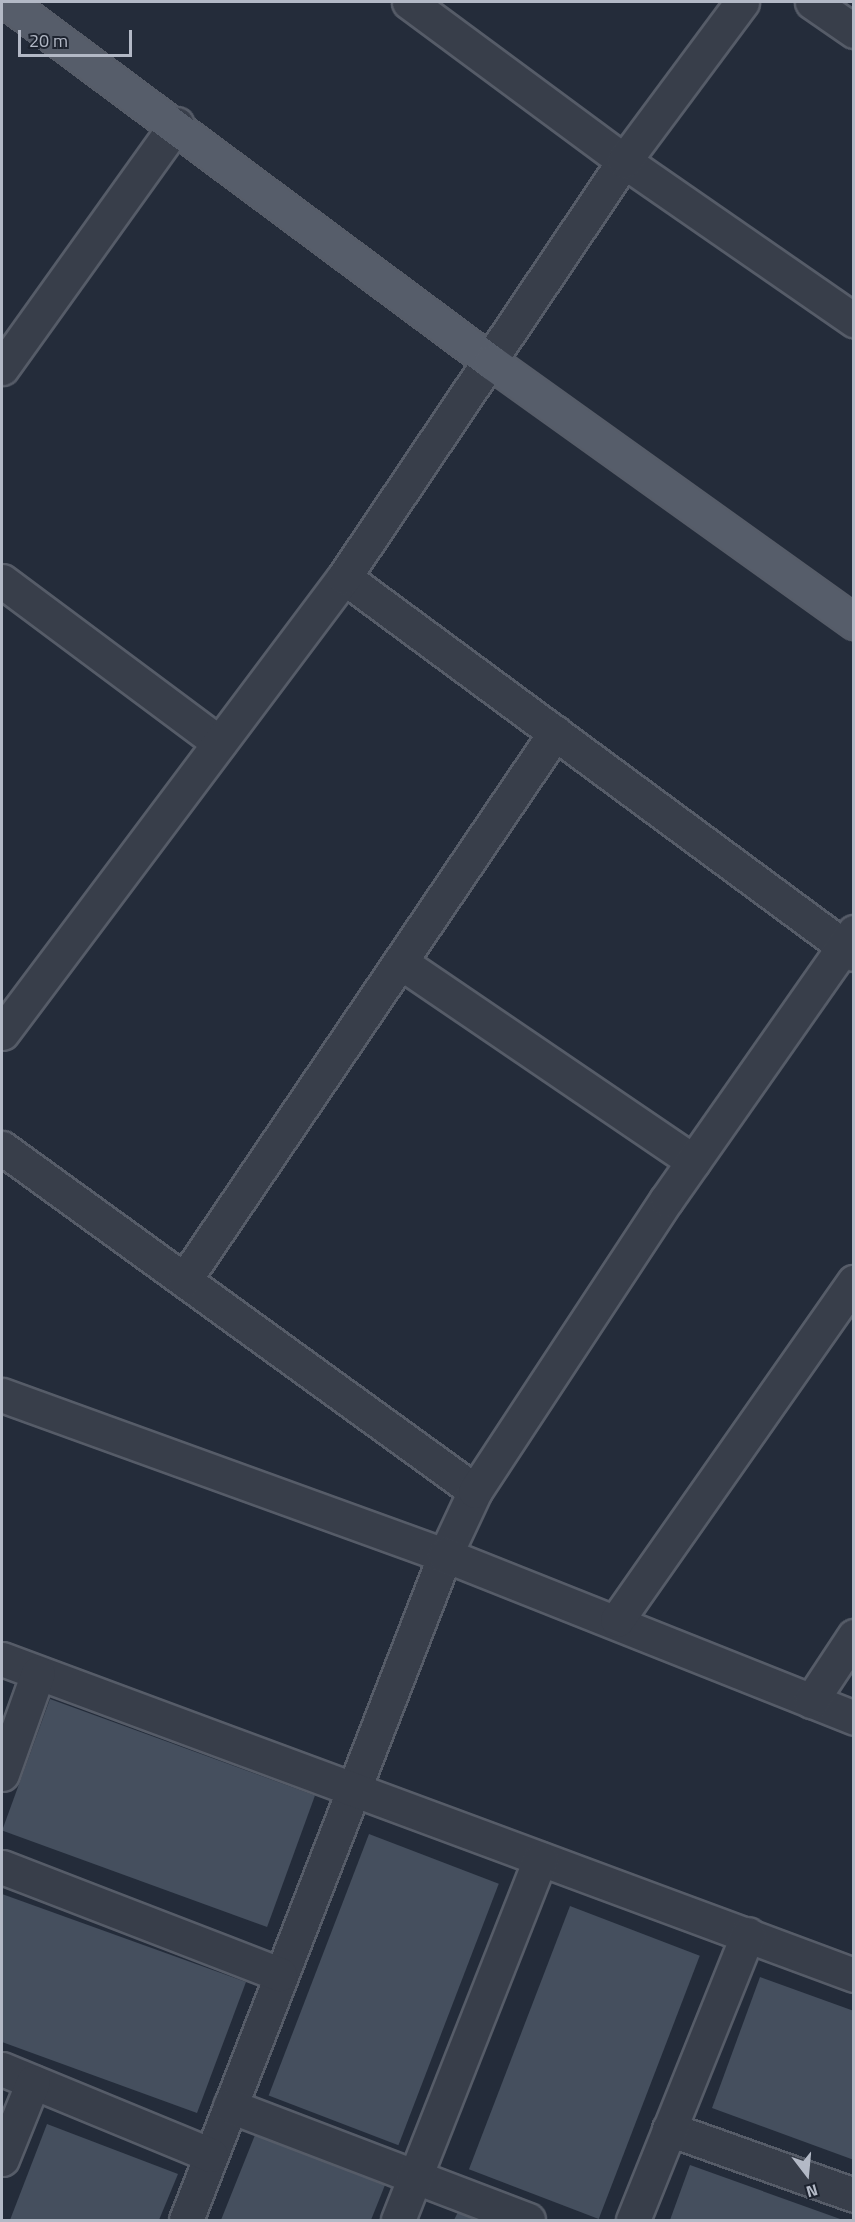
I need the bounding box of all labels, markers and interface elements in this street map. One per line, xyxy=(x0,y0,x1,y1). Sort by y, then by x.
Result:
scale bar xyxy=(21,18,135,56)
text: 20 m xyxy=(29,27,68,54)
north arrow xyxy=(777,2144,837,2204)
text: N xyxy=(803,2178,821,2204)

